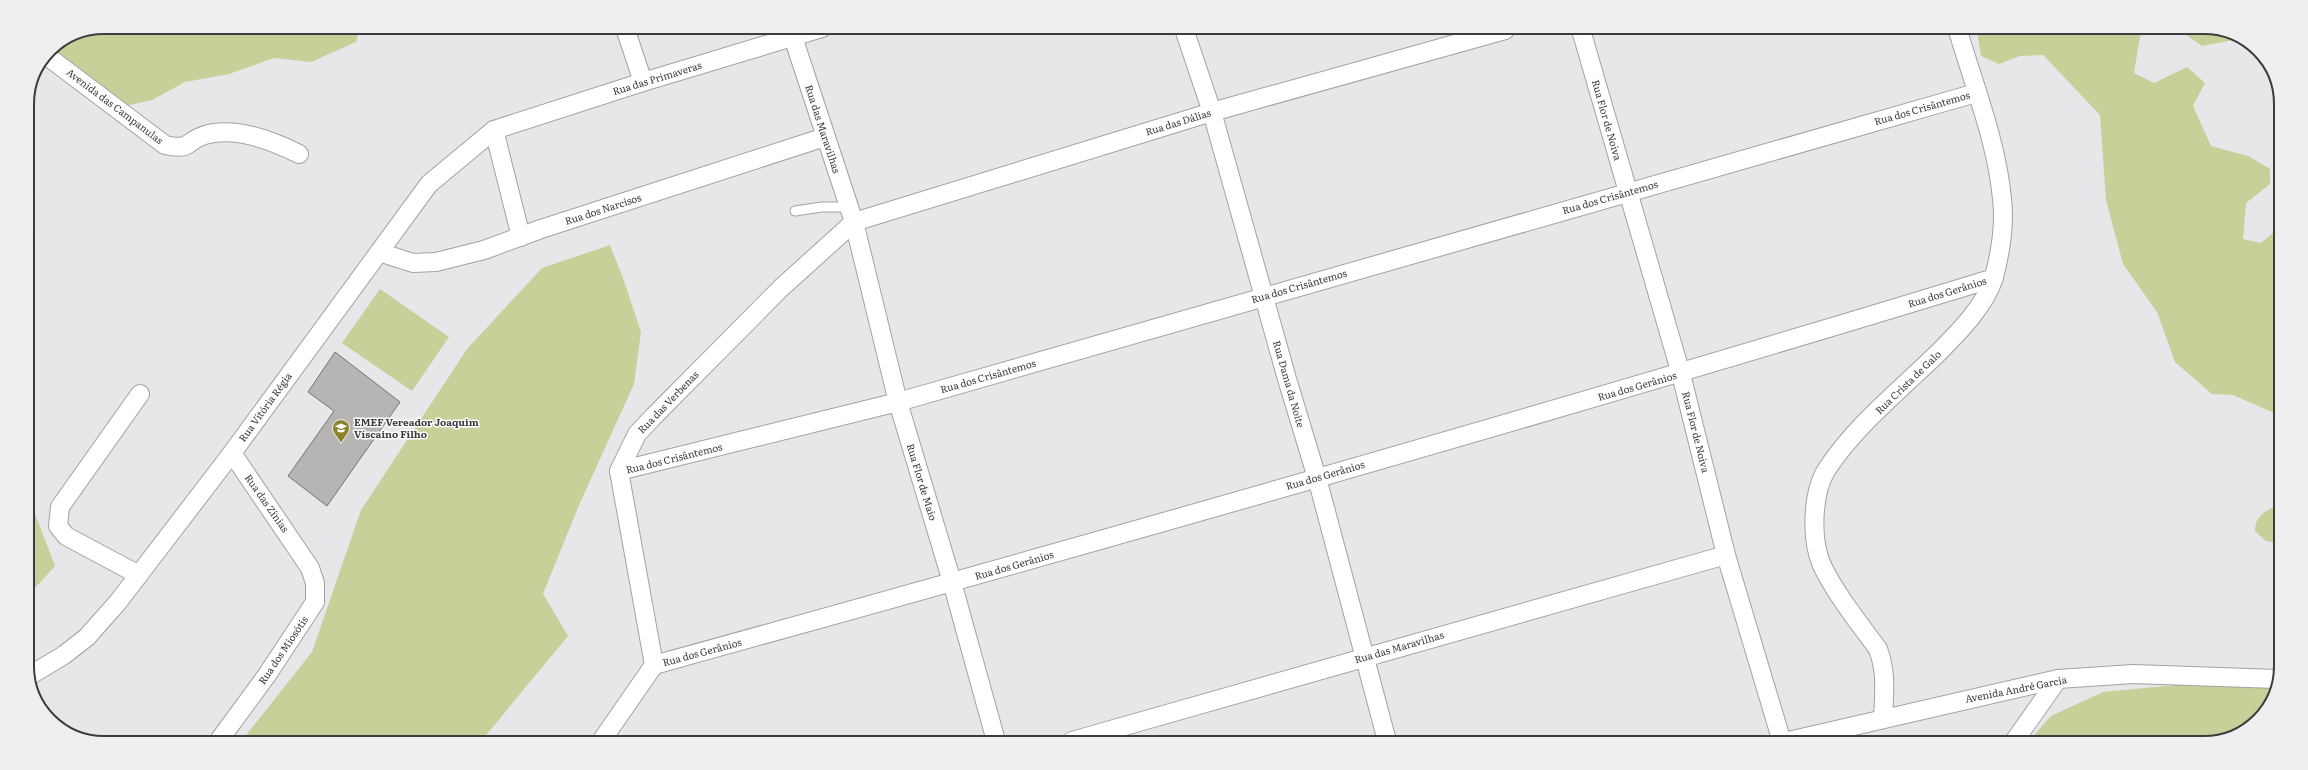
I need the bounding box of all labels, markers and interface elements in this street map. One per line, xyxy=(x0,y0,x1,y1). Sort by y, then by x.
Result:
street label: Rua das Primaveras xyxy=(610,57,704,98)
street label: Avenida das Campanulas xyxy=(64,64,167,147)
street label: Rua Flor de Noiva xyxy=(1589,78,1626,163)
street label: Rua das Maravilhas xyxy=(802,83,845,176)
street label: Rua dos Crisântemos xyxy=(1872,87,1972,128)
street label: Rua das Dálias xyxy=(1143,104,1213,139)
street label: Rua dos Crisântemos xyxy=(1560,176,1660,217)
street label: Rua dos Narcisos xyxy=(563,189,643,228)
street label: Rua dos Crisântemos xyxy=(1249,265,1349,306)
street label: Rua dos Gerânios xyxy=(1906,272,1989,311)
street label: Rua Dama da Noite xyxy=(1270,339,1309,429)
street label: Rua Crista de Galo xyxy=(1871,346,1944,417)
street label: Rua dos Crisântemos xyxy=(938,355,1038,396)
street label: Rua das Verbenas xyxy=(634,367,702,436)
street label: Rua dos Gerânios xyxy=(1596,367,1679,404)
street label: Rua Vitória Régia xyxy=(234,368,295,444)
street label: Rua Flor de Noiva xyxy=(1679,390,1714,475)
place label: EMEF Vereador Joaquim Víscaino Filho xyxy=(354,414,479,441)
school or university icon: EMEF Vereador Joaquim Víscaino Filho xyxy=(331,418,351,443)
street label: Rua dos Crisântemos xyxy=(624,438,724,477)
street label: Rua Flor de Maio xyxy=(904,441,941,522)
street label: Rua dos Gerânios xyxy=(1284,456,1367,493)
street label: Rua das Zínias xyxy=(242,471,293,535)
street label: Rua dos Gerânios xyxy=(973,546,1056,583)
street label: Rua dos Miosótis xyxy=(254,612,311,687)
street label: Rua das Maravilhas xyxy=(1352,626,1446,666)
street label: Rua dos Gerânios xyxy=(661,634,744,669)
street label: Avenida André Garcia xyxy=(1964,671,2069,706)

